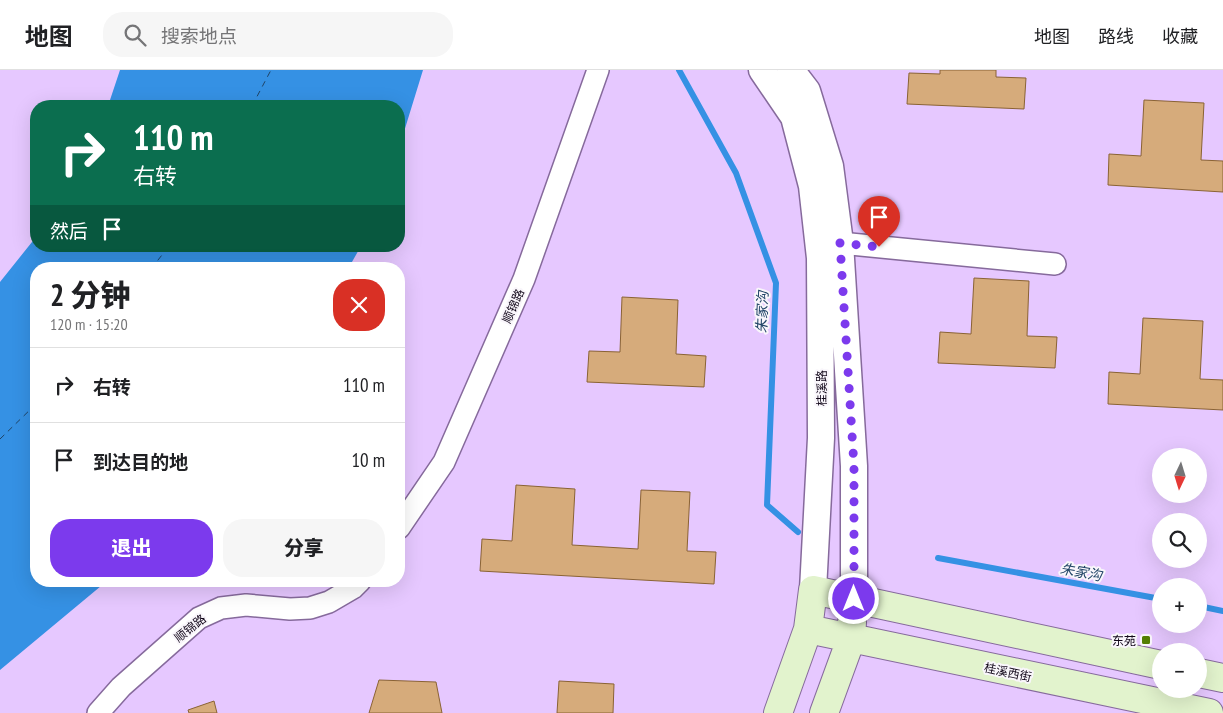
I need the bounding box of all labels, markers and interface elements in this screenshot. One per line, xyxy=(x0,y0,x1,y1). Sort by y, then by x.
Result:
search box xyxy=(103,12,453,57)
text: 地图 xyxy=(25,21,73,52)
icon: search xyxy=(121,21,149,49)
text: 搜索地点 xyxy=(161,24,237,48)
text: 地图 xyxy=(1034,25,1070,48)
text: 路线 xyxy=(1098,25,1134,48)
text: 收藏 xyxy=(1162,25,1198,48)
text: 110 m xyxy=(133,114,214,160)
icon: right xyxy=(50,120,115,185)
text: 右转 xyxy=(133,162,177,190)
pin xyxy=(858,196,900,247)
icon: arrive xyxy=(865,203,893,231)
icon: arrive xyxy=(98,215,126,243)
text: 然后 xyxy=(50,219,88,243)
text: 2 分钟 xyxy=(50,275,131,314)
button: close xyxy=(333,279,385,331)
street label: 顺锦路 xyxy=(499,286,527,326)
water label: 朱家沟 xyxy=(752,289,772,333)
text: 120 m · 15:20 xyxy=(50,314,128,334)
street label: 桂溪路 xyxy=(814,370,829,406)
icon: right xyxy=(50,371,78,399)
text: 110 m xyxy=(343,373,385,397)
text: 右转 xyxy=(93,375,131,399)
icon: arrive xyxy=(50,446,78,474)
text: 10 m xyxy=(352,448,385,472)
north arrow xyxy=(1152,448,1208,502)
map controls xyxy=(1152,448,1207,698)
text: 到达目的地 xyxy=(93,450,188,474)
button: search xyxy=(1152,513,1207,568)
button: 退出 xyxy=(50,519,213,577)
button: 分享 xyxy=(223,519,385,577)
water label: 朱家沟 xyxy=(1059,559,1105,585)
position arrow xyxy=(827,572,879,624)
button: + xyxy=(1152,578,1207,633)
street label: 顺锦路 xyxy=(171,611,209,645)
place label: 东苑 xyxy=(1112,633,1136,648)
marker: 东苑 xyxy=(1140,634,1152,646)
button: − xyxy=(1152,643,1207,698)
street label: 桂溪西街 xyxy=(983,660,1033,684)

